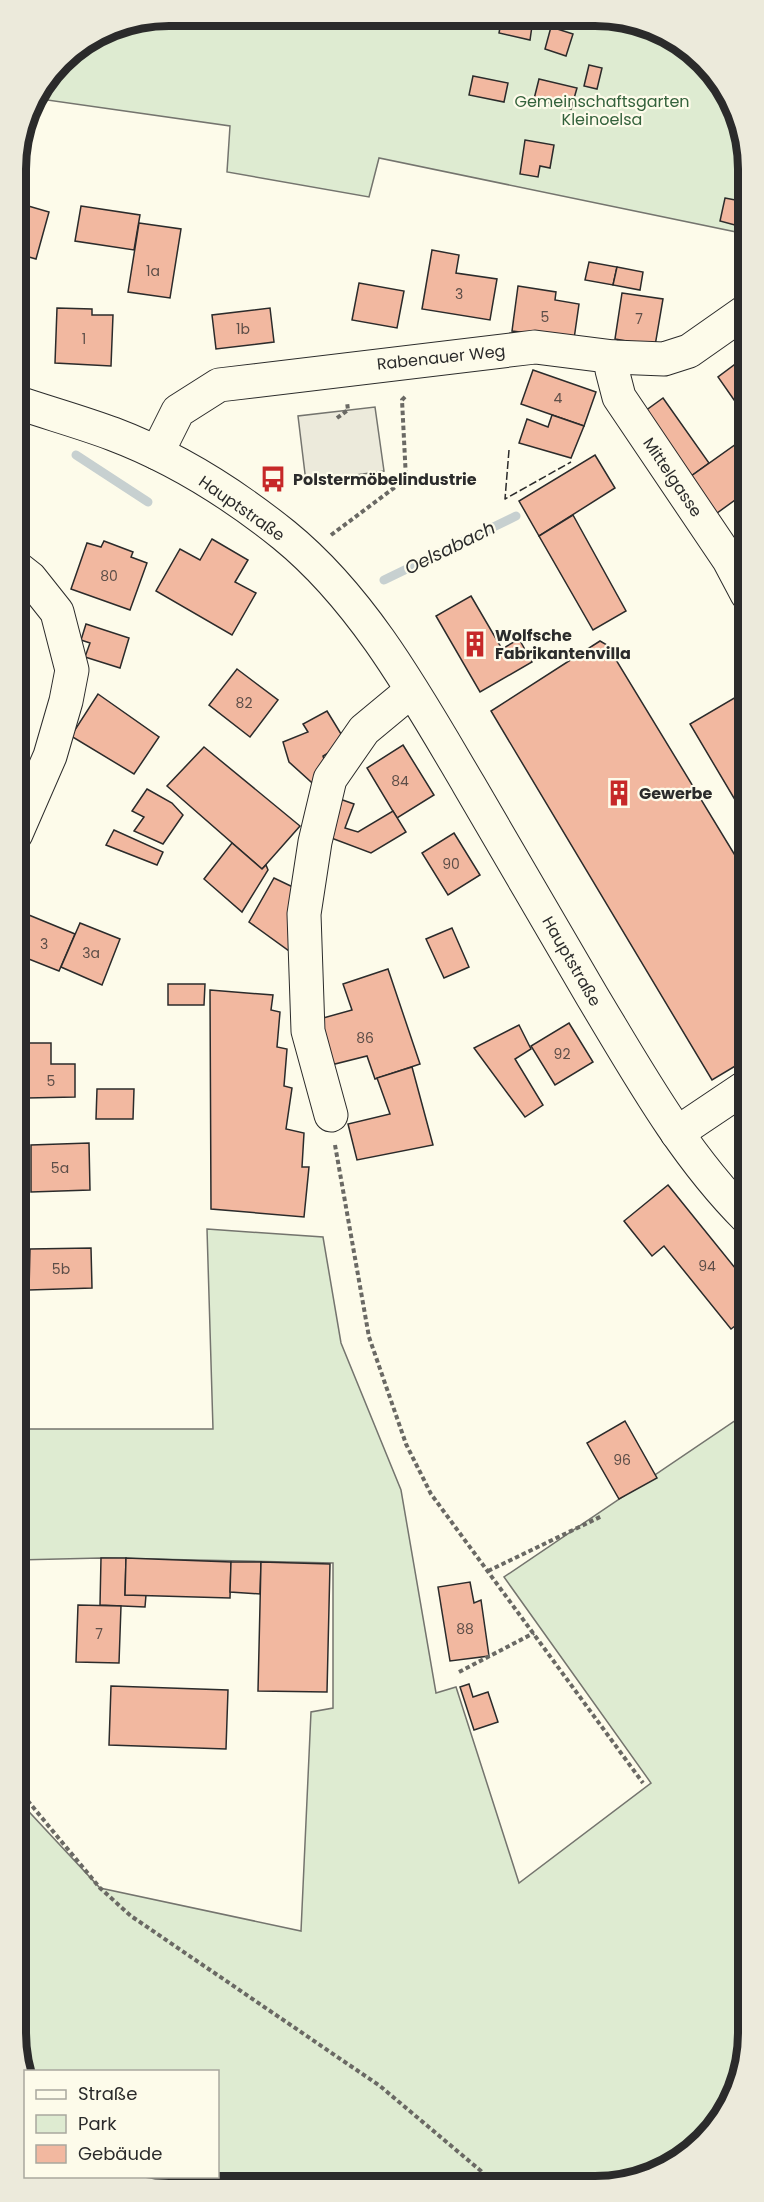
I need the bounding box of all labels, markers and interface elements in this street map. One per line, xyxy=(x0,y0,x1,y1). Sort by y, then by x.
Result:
park label: Gemeinschaftsgarten Kleinoelsa xyxy=(514,90,690,131)
house number: 1a xyxy=(146,261,160,281)
house number: 3 xyxy=(455,284,463,304)
house number: 5 xyxy=(541,307,549,327)
house number: 7 xyxy=(635,309,643,329)
house number: 1b xyxy=(236,319,250,339)
house number: 1 xyxy=(82,329,86,349)
street label: Rabenauer Weg xyxy=(376,339,506,376)
house number: 4 xyxy=(554,388,563,408)
street label: Mittelgasse xyxy=(637,433,708,522)
bus stop icon: Polstermöbelindustrie xyxy=(258,464,288,494)
place label: Polstermöbelindustrie xyxy=(293,468,477,491)
street label: Hauptstraße xyxy=(194,470,290,547)
water label: Oelsabach xyxy=(400,515,499,580)
house number: 80 xyxy=(100,566,118,586)
place label: Wolfsche Fabrikantenvilla xyxy=(495,624,631,665)
building icon: Wolfsche Fabrikantenvilla xyxy=(460,629,490,659)
house number: 82 xyxy=(236,693,252,713)
house number: 84 xyxy=(391,771,409,791)
building icon: Gewerbe xyxy=(604,778,634,808)
place label: Gewerbe xyxy=(639,782,712,805)
house number: 90 xyxy=(442,854,460,874)
street label: Hauptstraße xyxy=(536,912,607,1011)
house number: 3 xyxy=(40,934,48,954)
house number: 3a xyxy=(82,943,100,963)
house number: 86 xyxy=(356,1028,374,1048)
house number: 92 xyxy=(554,1044,570,1064)
house number: 5 xyxy=(47,1071,55,1091)
house number: 5a xyxy=(51,1158,69,1178)
house number: 94 xyxy=(698,1256,716,1276)
house number: 5b xyxy=(52,1259,70,1279)
house number: 96 xyxy=(613,1450,631,1470)
house number: 88 xyxy=(456,1619,474,1639)
house number: 7 xyxy=(95,1624,103,1644)
legend xyxy=(24,2070,219,2178)
text: Straße xyxy=(78,2081,137,2106)
text: Park xyxy=(78,2111,117,2136)
text: Gebäude xyxy=(78,2141,162,2166)

